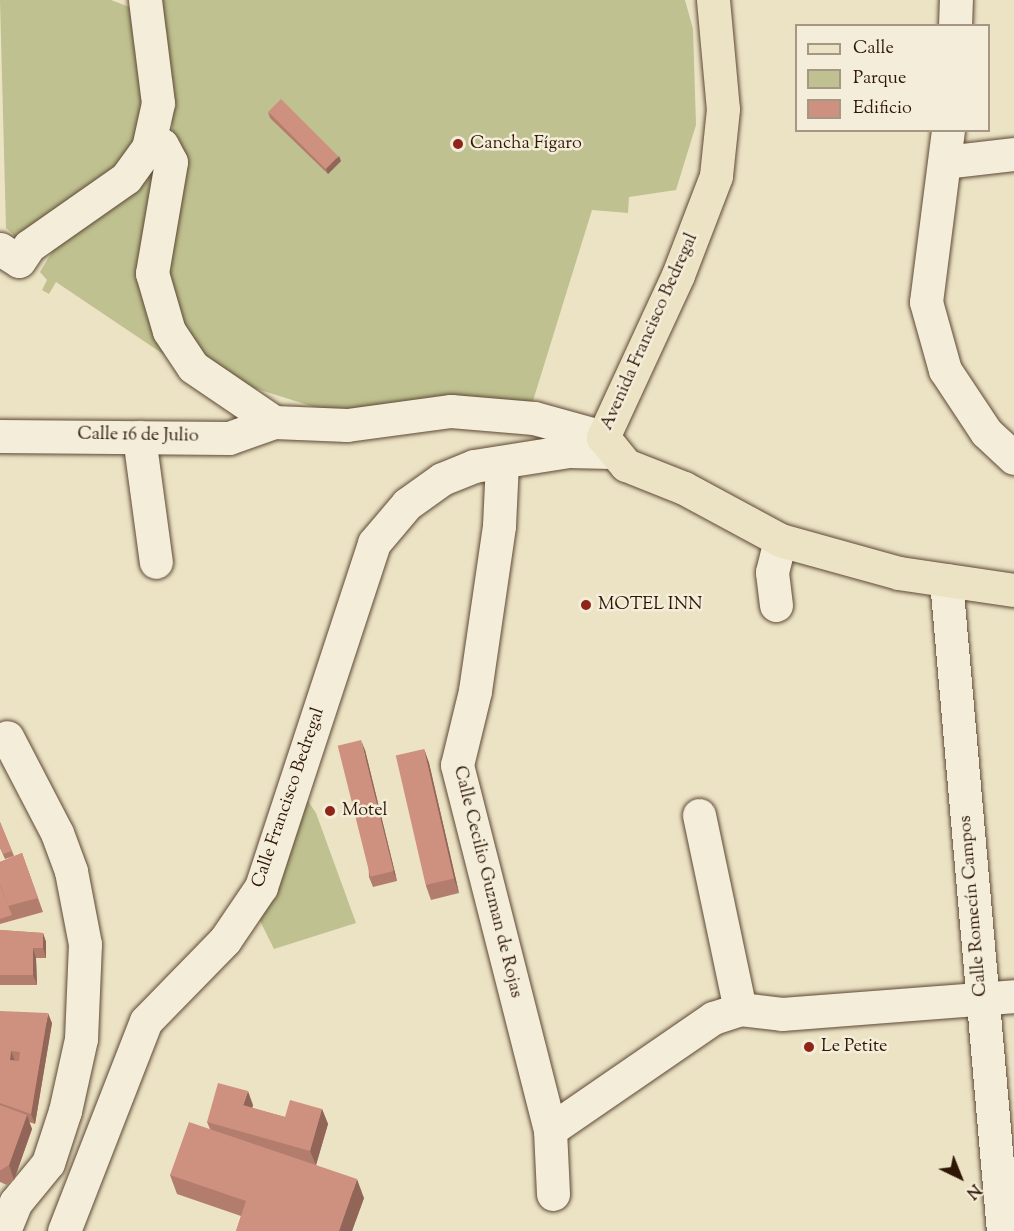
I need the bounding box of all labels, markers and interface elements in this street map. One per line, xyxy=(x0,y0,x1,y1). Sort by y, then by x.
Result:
legend xyxy=(795,24,990,132)
text: Calle xyxy=(853,36,894,62)
text: Parque xyxy=(853,66,906,92)
text: Edificio xyxy=(853,96,912,122)
place label: Cancha Fígaro xyxy=(470,133,582,155)
marker: Cancha Fígaro xyxy=(451,137,465,151)
street label: Avenida Francisco Bedregal xyxy=(597,230,703,434)
street label: Calle 16 de Julio xyxy=(77,424,199,448)
place label: MOTEL INN xyxy=(598,594,702,616)
marker: MOTEL INN xyxy=(579,598,593,612)
street label: Calle Francisco Bedregal xyxy=(248,705,330,891)
street label: Calle Cecilio Guzman de Rojas xyxy=(448,764,526,1000)
place label: Motel xyxy=(342,800,388,822)
marker: Motel xyxy=(323,804,337,818)
street label: Calle Romecín Campos xyxy=(955,814,993,998)
place label: Le Petite xyxy=(821,1036,887,1058)
marker: Le Petite xyxy=(802,1040,816,1054)
north arrow xyxy=(930,1147,990,1207)
text: N xyxy=(960,1178,985,1203)

